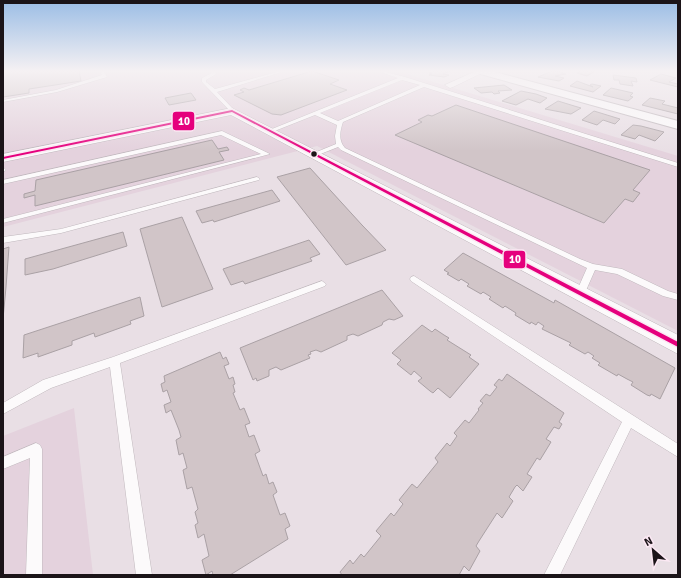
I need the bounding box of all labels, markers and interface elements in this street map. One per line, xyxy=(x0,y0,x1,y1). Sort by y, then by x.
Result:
line badge: 10 xyxy=(172,111,195,131)
text: 10 xyxy=(178,115,190,128)
unlabelled marker xyxy=(309,149,319,159)
line badge: 10 xyxy=(503,250,526,269)
text: 10 xyxy=(509,253,521,266)
north arrow xyxy=(633,530,673,570)
text: N xyxy=(642,534,655,549)

